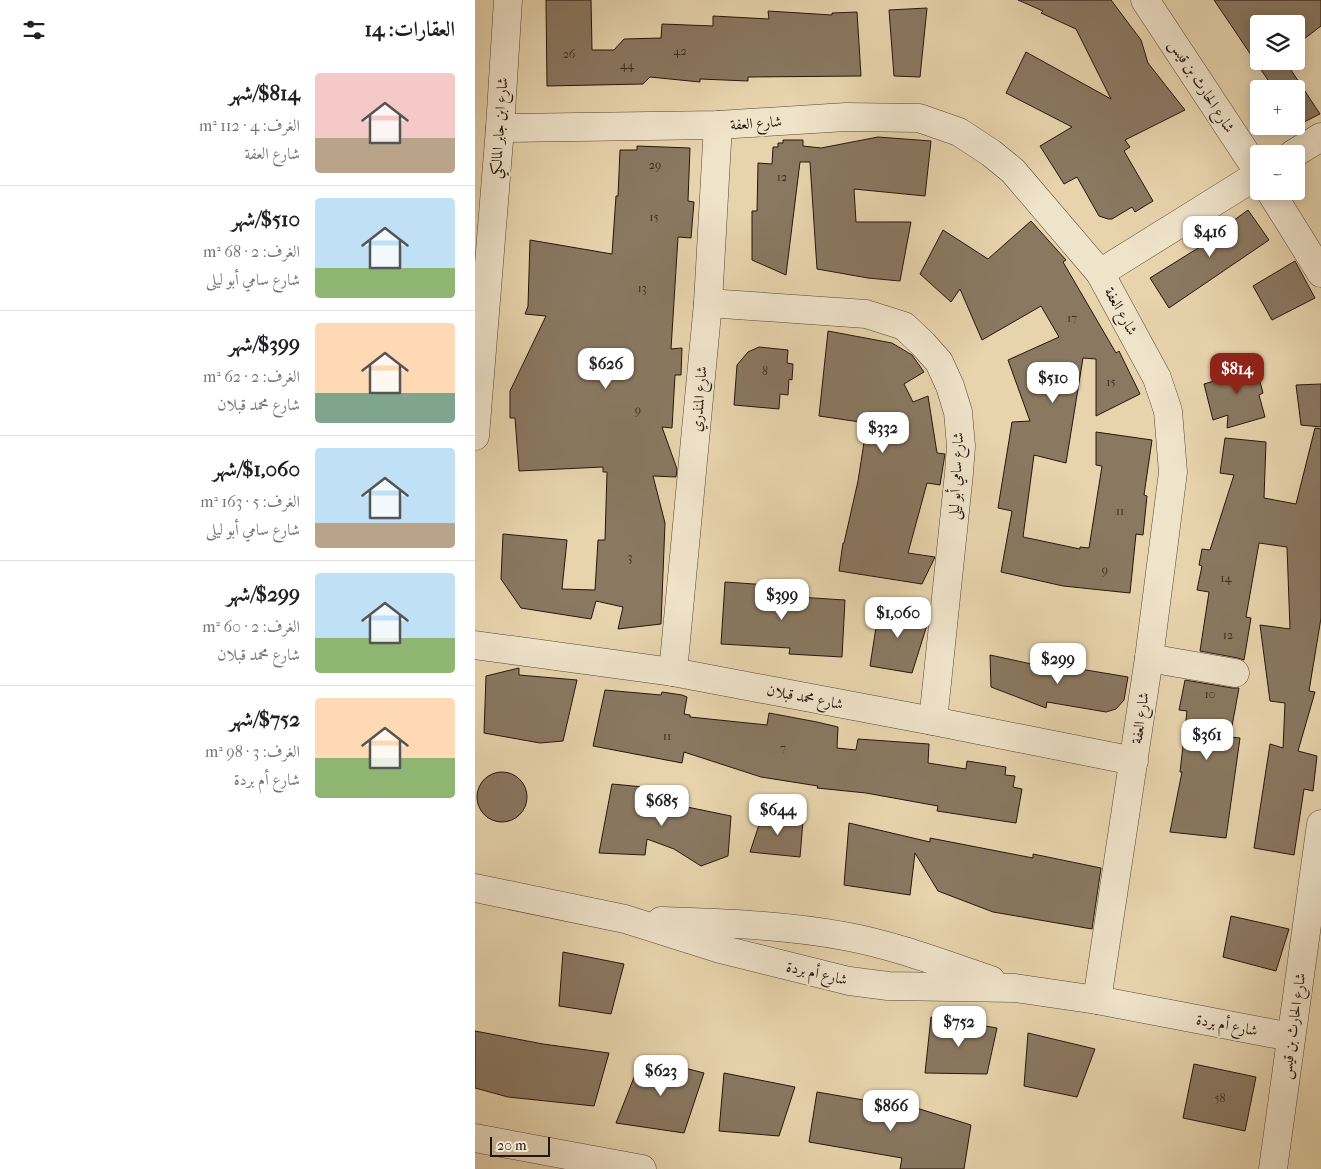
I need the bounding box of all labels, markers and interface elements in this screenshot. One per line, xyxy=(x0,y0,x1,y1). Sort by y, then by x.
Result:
map controls xyxy=(1250,15,1305,200)
button: layers xyxy=(1250,15,1305,70)
icon: filters xyxy=(20,16,48,44)
text: العقارات: 14 xyxy=(364,17,455,41)
street label: شارع الحارث بن قيس xyxy=(1162,36,1239,138)
house number: 42 xyxy=(673,44,687,58)
house number: 26 xyxy=(563,47,576,61)
house number: 44 xyxy=(620,58,635,72)
street label: شارع ابن جابر المالكي xyxy=(486,77,517,180)
button: + xyxy=(1250,80,1305,135)
text: $814/شهر xyxy=(229,81,300,105)
icon: home xyxy=(355,93,415,153)
street label: شارع العفة xyxy=(729,112,783,138)
text: الغرف: 4 · 112 m² xyxy=(199,116,300,135)
text: شارع العفة xyxy=(245,144,300,163)
button: − xyxy=(1250,145,1305,200)
house number: 29 xyxy=(649,158,661,172)
house number: 12 xyxy=(777,170,787,184)
text: $510/شهر xyxy=(231,207,300,231)
house number: 15 xyxy=(649,210,659,224)
pin: $416 xyxy=(1180,216,1240,258)
icon: home xyxy=(355,218,415,278)
text: $416 xyxy=(1194,222,1226,241)
text: الغرف: 2 · 68 m² xyxy=(203,242,300,261)
text: شارع سامي أبو ليلى xyxy=(206,270,300,289)
house number: 13 xyxy=(637,281,647,295)
street label: شارع العفة xyxy=(1097,284,1141,340)
house number: 17 xyxy=(1067,311,1077,325)
text: $399/شهر xyxy=(229,332,300,356)
icon: home xyxy=(355,343,415,403)
pin: $626 xyxy=(576,348,636,390)
pin: $814 xyxy=(1207,352,1267,395)
text: $626 xyxy=(589,354,623,373)
text: $814 xyxy=(1221,359,1253,378)
pin: $510 xyxy=(1023,362,1083,404)
house number: 8 xyxy=(762,364,768,378)
street label: شارع المنذري xyxy=(687,365,715,433)
text: الغرف: 2 · 62 m² xyxy=(203,367,300,386)
text: $510 xyxy=(1038,368,1068,387)
house number: 15 xyxy=(1106,375,1116,389)
text: شارع محمد قبلان xyxy=(217,395,300,414)
house number: 9 xyxy=(635,403,641,417)
pin: $332 xyxy=(853,412,913,454)
text: $332 xyxy=(868,418,898,437)
street label: شارع سامي أبو ليلى xyxy=(943,431,971,521)
text: $1,060/شهر xyxy=(213,457,300,481)
icon: home xyxy=(355,468,415,528)
text: الغرف: 5 · 163 m² xyxy=(200,492,300,511)
house number: 11 xyxy=(1116,504,1124,518)
text: شارع سامي أبو ليلى xyxy=(206,520,300,539)
house number: 3 xyxy=(628,550,633,564)
house number: 9 xyxy=(1102,563,1108,577)
house number: 14 xyxy=(1220,571,1233,585)
pin: $399 xyxy=(752,578,812,621)
text: $299/شهر xyxy=(226,582,300,606)
text: $399 xyxy=(766,585,798,604)
icon: home xyxy=(355,593,415,653)
pin: $1,060 xyxy=(857,596,939,639)
text: $1,060 xyxy=(876,603,920,622)
text: الغرف: 2 · 60 m² xyxy=(202,617,300,636)
house number: 12 xyxy=(1223,628,1233,642)
pin: $299 xyxy=(1028,642,1088,685)
text: شارع محمد قبلان xyxy=(217,645,300,664)
text: $299 xyxy=(1041,649,1075,668)
street label: شارع محمد قبلان xyxy=(764,681,845,717)
house number: 10 xyxy=(1205,687,1215,701)
street label: شارع العفة xyxy=(1127,691,1156,746)
text: $752/شهر xyxy=(229,707,300,731)
icon: home xyxy=(355,718,415,778)
pin: $361 xyxy=(1177,718,1237,761)
text: $361 xyxy=(1192,725,1222,744)
house number: 11 xyxy=(663,729,671,743)
house number: 7 xyxy=(780,741,786,755)
text: الغرف: 3 · 98 m² xyxy=(205,742,300,761)
text: شارع أم بردة xyxy=(234,770,300,789)
pin: $685 xyxy=(632,784,692,827)
text: $685 xyxy=(646,791,678,810)
pin: $644 xyxy=(748,794,808,836)
text: $644 xyxy=(760,800,796,819)
street label: شارع أم بردة xyxy=(784,955,850,993)
street label: شارع الحارث بن قيس xyxy=(1277,972,1313,1081)
pin: $752 xyxy=(929,1006,989,1048)
street label: شارع أم بردة xyxy=(1194,1008,1260,1044)
text: $752 xyxy=(943,1012,975,1031)
pin: $623 xyxy=(631,1054,691,1097)
text: $623 xyxy=(645,1061,677,1080)
pin: $866 xyxy=(861,1090,921,1132)
house number: 58 xyxy=(1214,1091,1226,1105)
text: $866 xyxy=(874,1096,908,1115)
scale bar xyxy=(490,1134,550,1157)
text: 20 m xyxy=(497,1137,527,1154)

